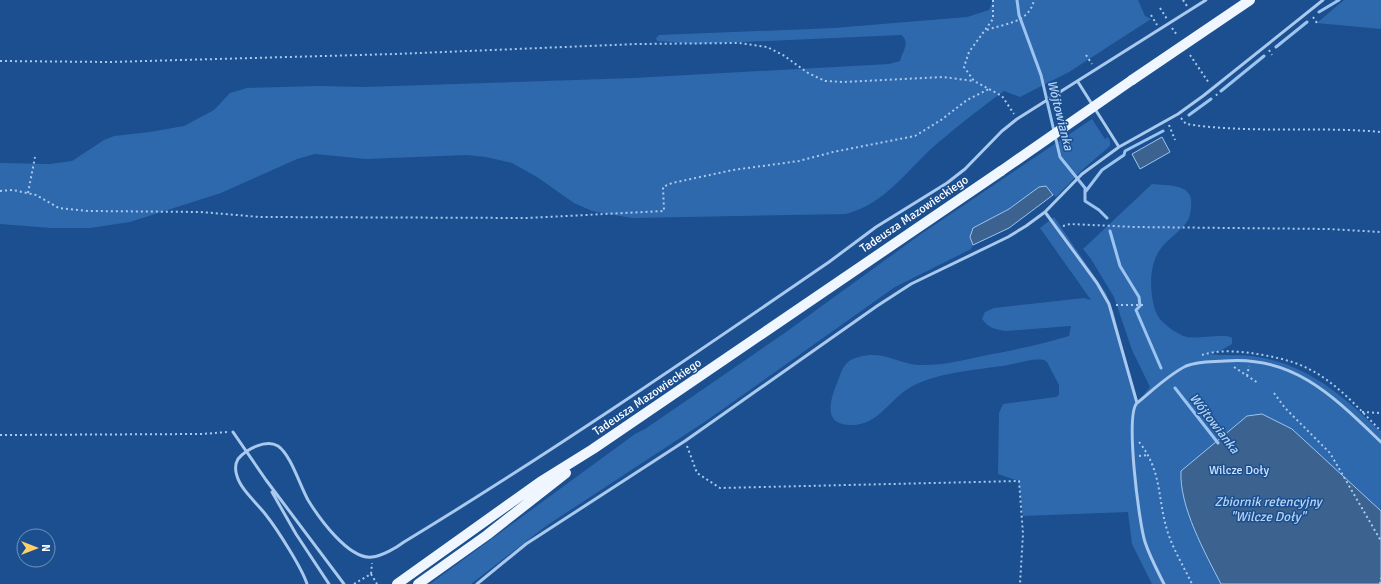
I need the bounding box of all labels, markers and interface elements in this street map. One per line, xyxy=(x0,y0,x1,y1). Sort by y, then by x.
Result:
water label: Wójtowianka xyxy=(1044,78,1077,152)
street label: Tadeusza Mazowieckiego xyxy=(857,172,971,256)
street label: Tadeusza Mazowieckiego xyxy=(590,355,704,439)
water label: Wójtowianka xyxy=(1186,390,1243,457)
park label: Wilcze Doły xyxy=(1209,463,1269,478)
water label: Zbiornik retencyjny "Wilcze Doły" xyxy=(1214,494,1324,525)
north arrow xyxy=(16,528,56,568)
text: N xyxy=(39,544,52,552)

